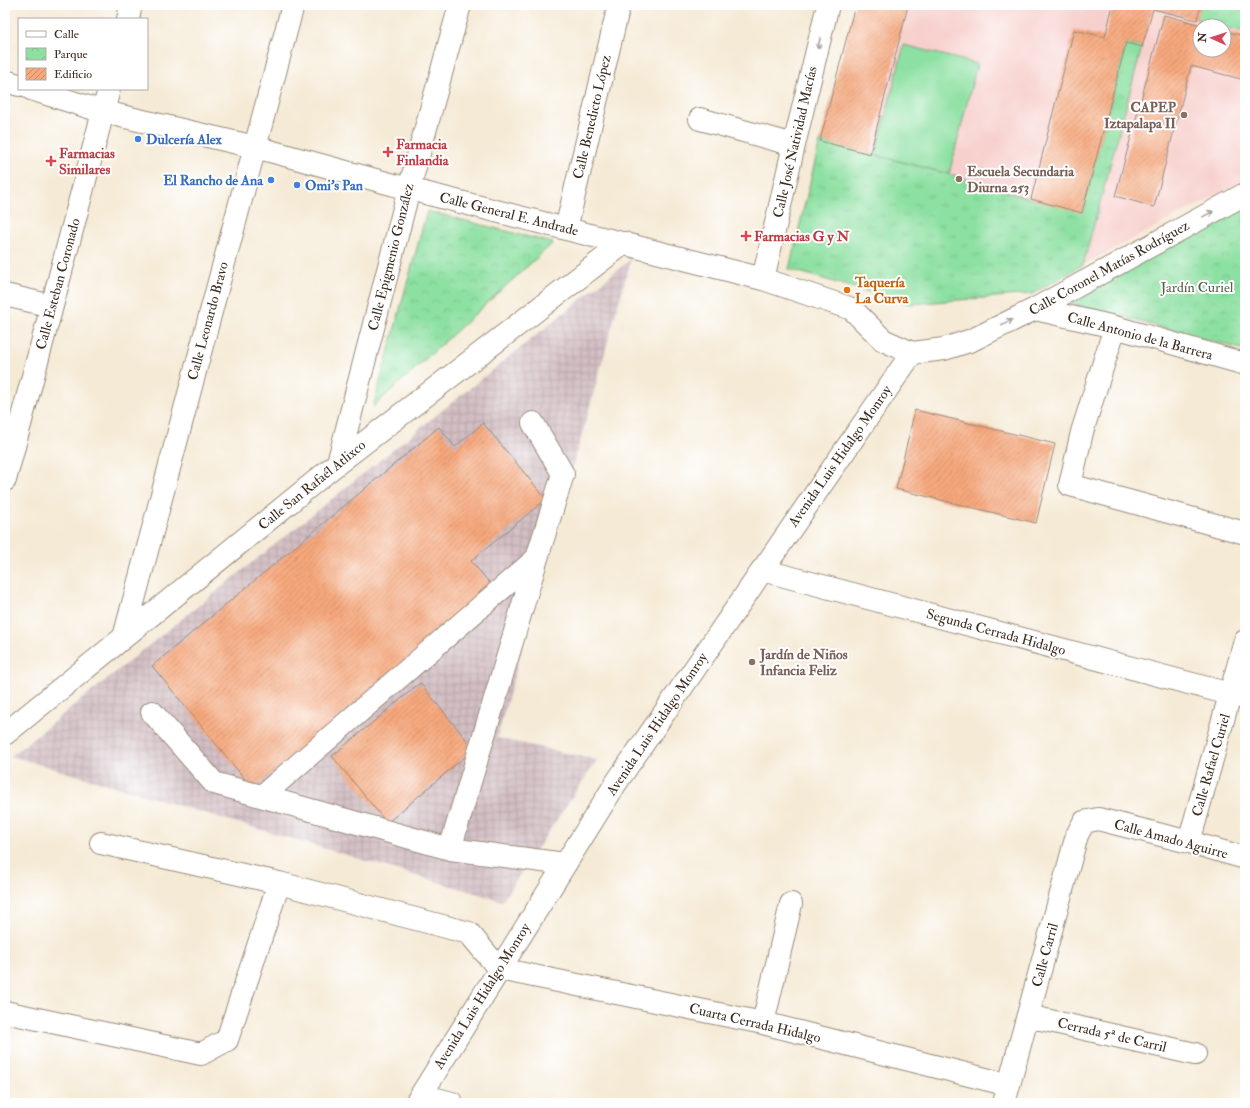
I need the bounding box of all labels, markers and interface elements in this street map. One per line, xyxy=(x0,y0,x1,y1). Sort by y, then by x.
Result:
legend xyxy=(18,18,148,90)
north arrow xyxy=(1192,18,1232,58)
text: Calle xyxy=(54,27,79,42)
text: N xyxy=(1196,31,1209,44)
one-way arrow xyxy=(814,36,822,49)
text: Parque xyxy=(54,47,88,62)
street label: Calle Benedicto López xyxy=(569,53,616,181)
street label: Calle José Natividad Macías xyxy=(769,64,821,219)
text: Edificio xyxy=(54,67,92,82)
place label: CAPEP Iztapalapa II xyxy=(1104,99,1177,133)
marker: CAPEP Iztapalapa II xyxy=(1179,110,1189,120)
place label: Dulcería Alex xyxy=(146,131,223,148)
marker: Dulcería Alex xyxy=(133,134,143,144)
place label: Farmacia Finlandia xyxy=(396,136,450,169)
place label: Farmacias Similares xyxy=(59,145,115,178)
marker: Farmacia Finlandia xyxy=(383,147,393,157)
marker: Farmacias Similares xyxy=(46,156,56,166)
place label: Escuela Secundaria Diurna 253 xyxy=(967,163,1075,196)
place label: El Rancho de Ana xyxy=(163,172,264,189)
marker: Escuela Secundaria Diurna 253 xyxy=(954,174,964,184)
marker: El Rancho de Ana xyxy=(266,175,276,185)
place label: Omi's Pan xyxy=(305,177,364,194)
marker: Omi's Pan xyxy=(292,180,302,190)
street label: Calle Epigmenio González xyxy=(364,181,419,333)
street label: Calle General E. Andrade xyxy=(438,189,580,240)
one-way arrow xyxy=(1201,210,1213,218)
street label: Calle Esteban Coronado xyxy=(32,216,84,352)
street label: Calle Coronel Matías Rodríguez xyxy=(1026,217,1192,319)
place label: Farmacias G y N xyxy=(754,228,850,246)
marker: Farmacias G y N xyxy=(741,231,751,241)
street label: Calle Leonardo Bravo xyxy=(184,260,232,382)
place label: Taquería La Curva xyxy=(854,274,910,307)
park label: Jardín Curiel xyxy=(1160,279,1234,296)
marker: Taquería La Curva xyxy=(842,285,852,295)
street label: Calle Antonio de la Barrera xyxy=(1065,308,1215,364)
one-way arrow xyxy=(1001,318,1013,326)
street label: Avenida Luis Hidalgo Monroy xyxy=(784,381,897,531)
street label: Calle San Rafaél Atlixco xyxy=(255,436,369,534)
street label: Segunda Cerrada Hidalgo xyxy=(924,605,1068,659)
place label: Jardín de Niños Infancia Feliz xyxy=(759,646,848,679)
street label: Avenida Luis Hidalgo Monroy xyxy=(602,649,713,800)
marker: Jardín de Niños Infancia Feliz xyxy=(747,657,757,667)
street label: Calle Rafael Curiel xyxy=(1188,711,1234,818)
street label: Calle Amado Aguirre xyxy=(1112,816,1230,862)
street label: Avenida Luis Hidalgo Monroy xyxy=(430,919,535,1073)
street label: Calle Carril xyxy=(1028,921,1062,989)
street label: Cuarta Cerrada Hidalgo xyxy=(688,1000,823,1046)
street label: Cerrada 5ª de Carril xyxy=(1056,1014,1169,1056)

